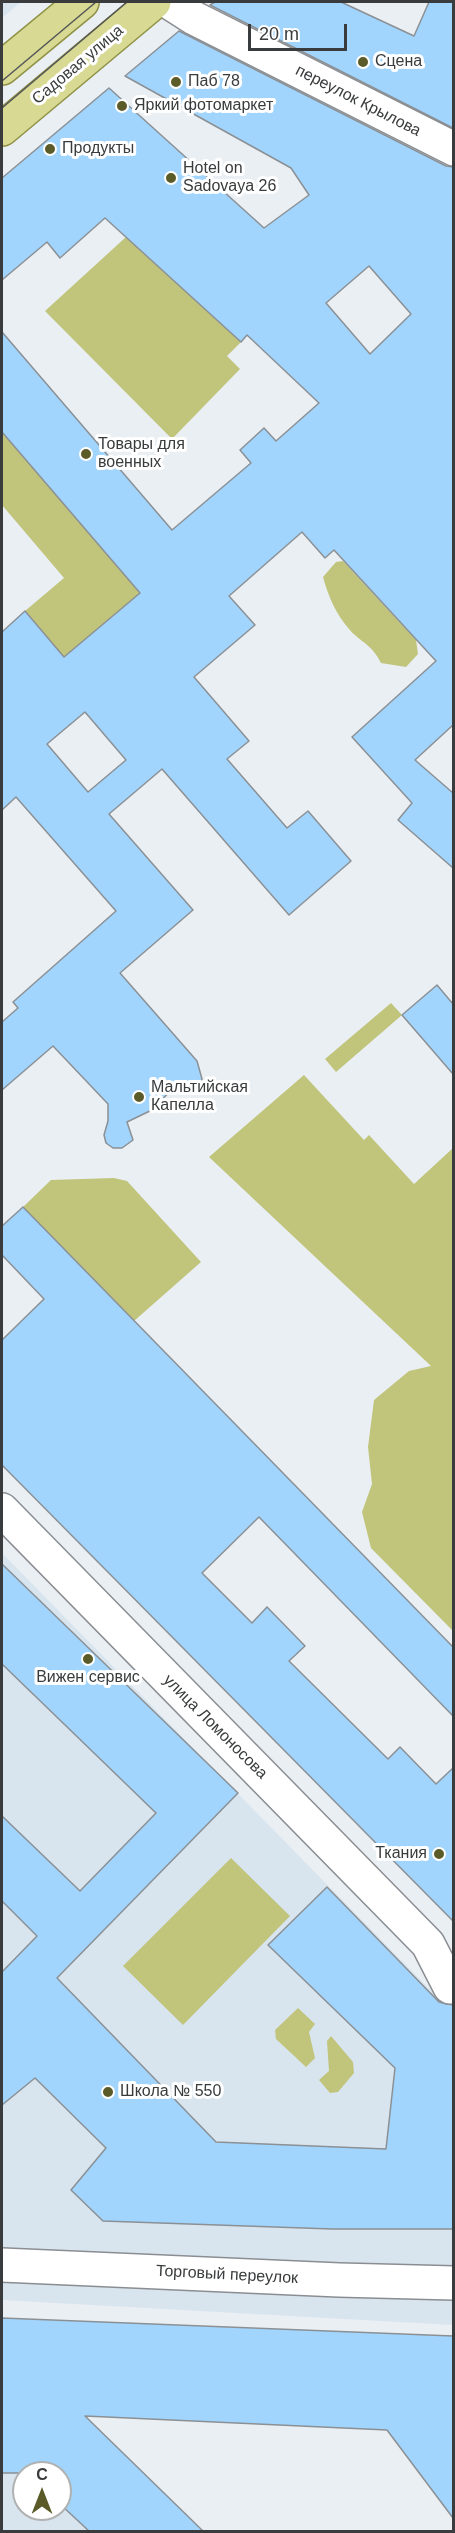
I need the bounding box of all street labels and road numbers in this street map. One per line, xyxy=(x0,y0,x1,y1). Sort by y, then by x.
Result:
street label: Садовая улица xyxy=(28,21,128,109)
street label: переулок Крылова xyxy=(292,61,424,141)
street label: улица Ломоносова xyxy=(159,1671,271,1783)
street label: Торговый переулок xyxy=(155,2262,299,2288)

